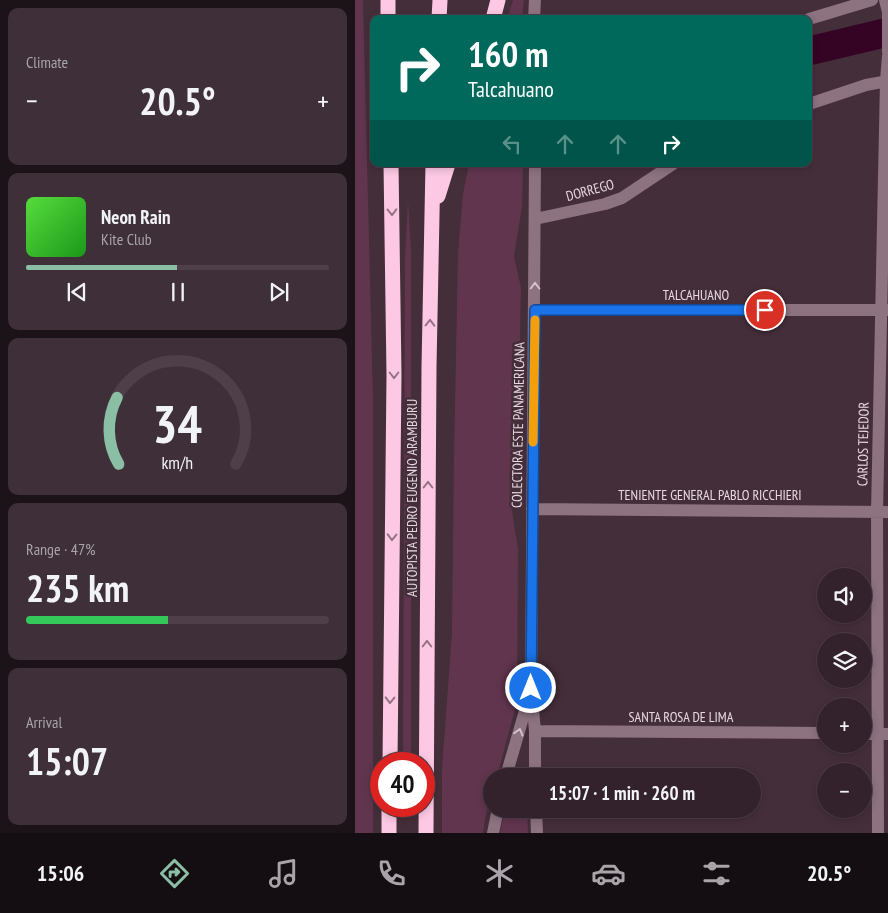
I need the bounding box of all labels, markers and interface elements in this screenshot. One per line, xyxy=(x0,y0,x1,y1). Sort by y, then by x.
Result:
text: 160 m xyxy=(468,31,549,77)
icon: right xyxy=(385,35,450,100)
text: Climate xyxy=(26,52,68,72)
text: Talcahuano xyxy=(468,75,554,103)
text: 20.5° xyxy=(139,76,216,125)
text: − xyxy=(26,82,38,119)
text: + xyxy=(317,82,329,119)
icon: left xyxy=(498,130,526,158)
icon: ahead xyxy=(551,130,579,158)
icon: ahead xyxy=(604,130,632,158)
icon: right xyxy=(657,130,685,158)
street label: DORREGO xyxy=(564,175,616,205)
text: Neon Rain xyxy=(101,205,170,229)
one-way arrow xyxy=(387,209,397,217)
text: Kite Club xyxy=(101,229,152,249)
icon: previous xyxy=(63,278,91,306)
icon: pause xyxy=(164,278,192,306)
icon: next xyxy=(265,278,293,306)
one-way arrow xyxy=(530,281,540,289)
street label: TALCAHUANO xyxy=(663,286,730,304)
pin xyxy=(744,289,786,331)
icon: arrive xyxy=(751,296,779,324)
one-way arrow xyxy=(424,318,435,326)
street label: COLECTORA ESTE PANAMERICANA xyxy=(508,342,528,508)
one-way arrow xyxy=(389,372,399,379)
text: 34 xyxy=(153,390,202,457)
street label: AUTOPISTA PEDRO EUGENIO ARAMBURU xyxy=(403,399,421,597)
street label: CARLOS TEJEDOR xyxy=(853,402,873,486)
text: km/h xyxy=(162,451,193,474)
one-way arrow xyxy=(423,481,433,488)
street label: TENIENTE GENERAL PABLO RICCHIERI xyxy=(618,486,802,504)
one-way arrow xyxy=(387,534,397,542)
text: Range · 47% xyxy=(26,539,95,559)
text: 235 km xyxy=(26,563,129,612)
map controls xyxy=(817,568,872,818)
button: sound xyxy=(817,568,872,623)
button: layers xyxy=(817,633,872,688)
one-way arrow xyxy=(422,640,432,648)
position arrow xyxy=(504,661,556,713)
one-way arrow xyxy=(385,696,396,704)
button: + xyxy=(817,698,872,753)
street label: SANTA ROSA DE LIMA xyxy=(629,708,734,726)
text: Arrival xyxy=(26,712,62,732)
one-way arrow xyxy=(513,729,523,737)
text: 15:07 xyxy=(26,736,108,785)
speed limit sign: 40 xyxy=(370,752,435,817)
button: − xyxy=(817,763,872,818)
text: 15:07 · 1 min · 260 m xyxy=(549,781,695,805)
icon: directions xyxy=(157,856,192,891)
icon: music xyxy=(266,856,301,891)
icon: phone xyxy=(374,856,409,891)
icon: climate xyxy=(482,856,517,891)
icon: car xyxy=(591,856,626,891)
icon: filters xyxy=(699,856,734,891)
text: 15:06 xyxy=(37,859,84,887)
text: 20.5° xyxy=(807,859,851,887)

